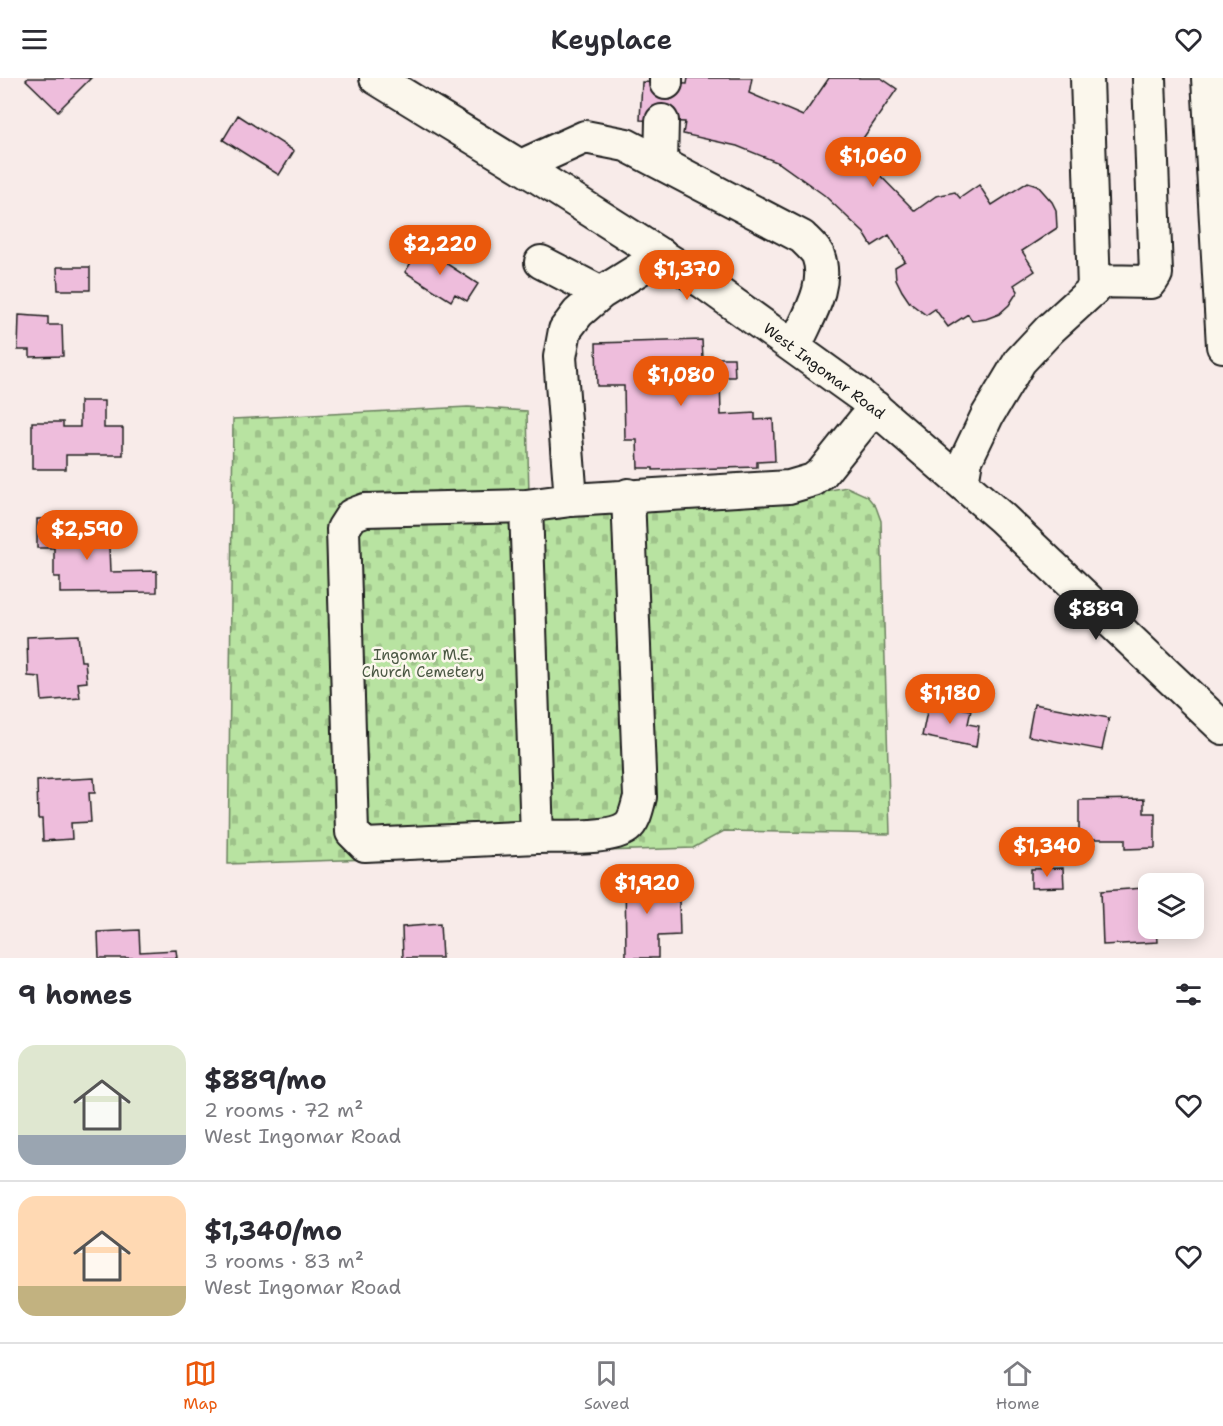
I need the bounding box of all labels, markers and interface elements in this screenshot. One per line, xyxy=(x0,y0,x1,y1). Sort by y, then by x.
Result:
text: Keyplace xyxy=(551,21,672,58)
icon: menu xyxy=(18,23,51,56)
icon: heart xyxy=(1172,23,1205,56)
pin: $1,060 xyxy=(824,137,922,188)
text: $1,060 xyxy=(839,143,907,169)
pin: $2,220 xyxy=(391,225,489,276)
text: $2,220 xyxy=(403,231,477,257)
pin: $1,370 xyxy=(638,250,736,301)
text: $1,370 xyxy=(653,256,721,282)
street label: West Ingomar Road xyxy=(759,319,889,424)
pin: $1,080 xyxy=(632,356,730,407)
text: $1,080 xyxy=(647,362,715,388)
pin: $2,590 xyxy=(38,510,136,561)
text: $2,590 xyxy=(51,516,123,542)
pin: $889 xyxy=(1060,590,1132,641)
text: $889 xyxy=(1068,596,1124,622)
park label: Ingomar M.E. Church Cemetery xyxy=(362,645,484,682)
pin: $1,180 xyxy=(901,674,999,725)
text: $1,180 xyxy=(919,680,981,706)
pin: $1,340 xyxy=(998,827,1096,878)
text: $1,340 xyxy=(1013,833,1081,859)
pin: $1,920 xyxy=(598,864,696,915)
text: $1,920 xyxy=(614,870,680,896)
map controls xyxy=(1138,873,1204,939)
button: layers xyxy=(1138,873,1204,939)
text: 9 homes xyxy=(18,977,132,1012)
icon: filters xyxy=(1172,978,1205,1011)
text: $889/mo xyxy=(204,1062,327,1097)
icon: home xyxy=(66,1069,138,1141)
icon: heart xyxy=(1172,1089,1205,1122)
text: 2 rooms · 72 m² xyxy=(204,1097,363,1123)
text: West Ingomar Road xyxy=(204,1123,401,1149)
text: $1,340/mo xyxy=(204,1213,342,1248)
icon: home xyxy=(66,1220,138,1292)
icon: heart xyxy=(1172,1240,1205,1273)
text: 3 rooms · 83 m² xyxy=(204,1248,364,1274)
text: West Ingomar Road xyxy=(204,1274,401,1300)
tab: Map xyxy=(183,1357,217,1414)
tab: Saved xyxy=(584,1357,629,1414)
tab: Home xyxy=(996,1357,1040,1414)

